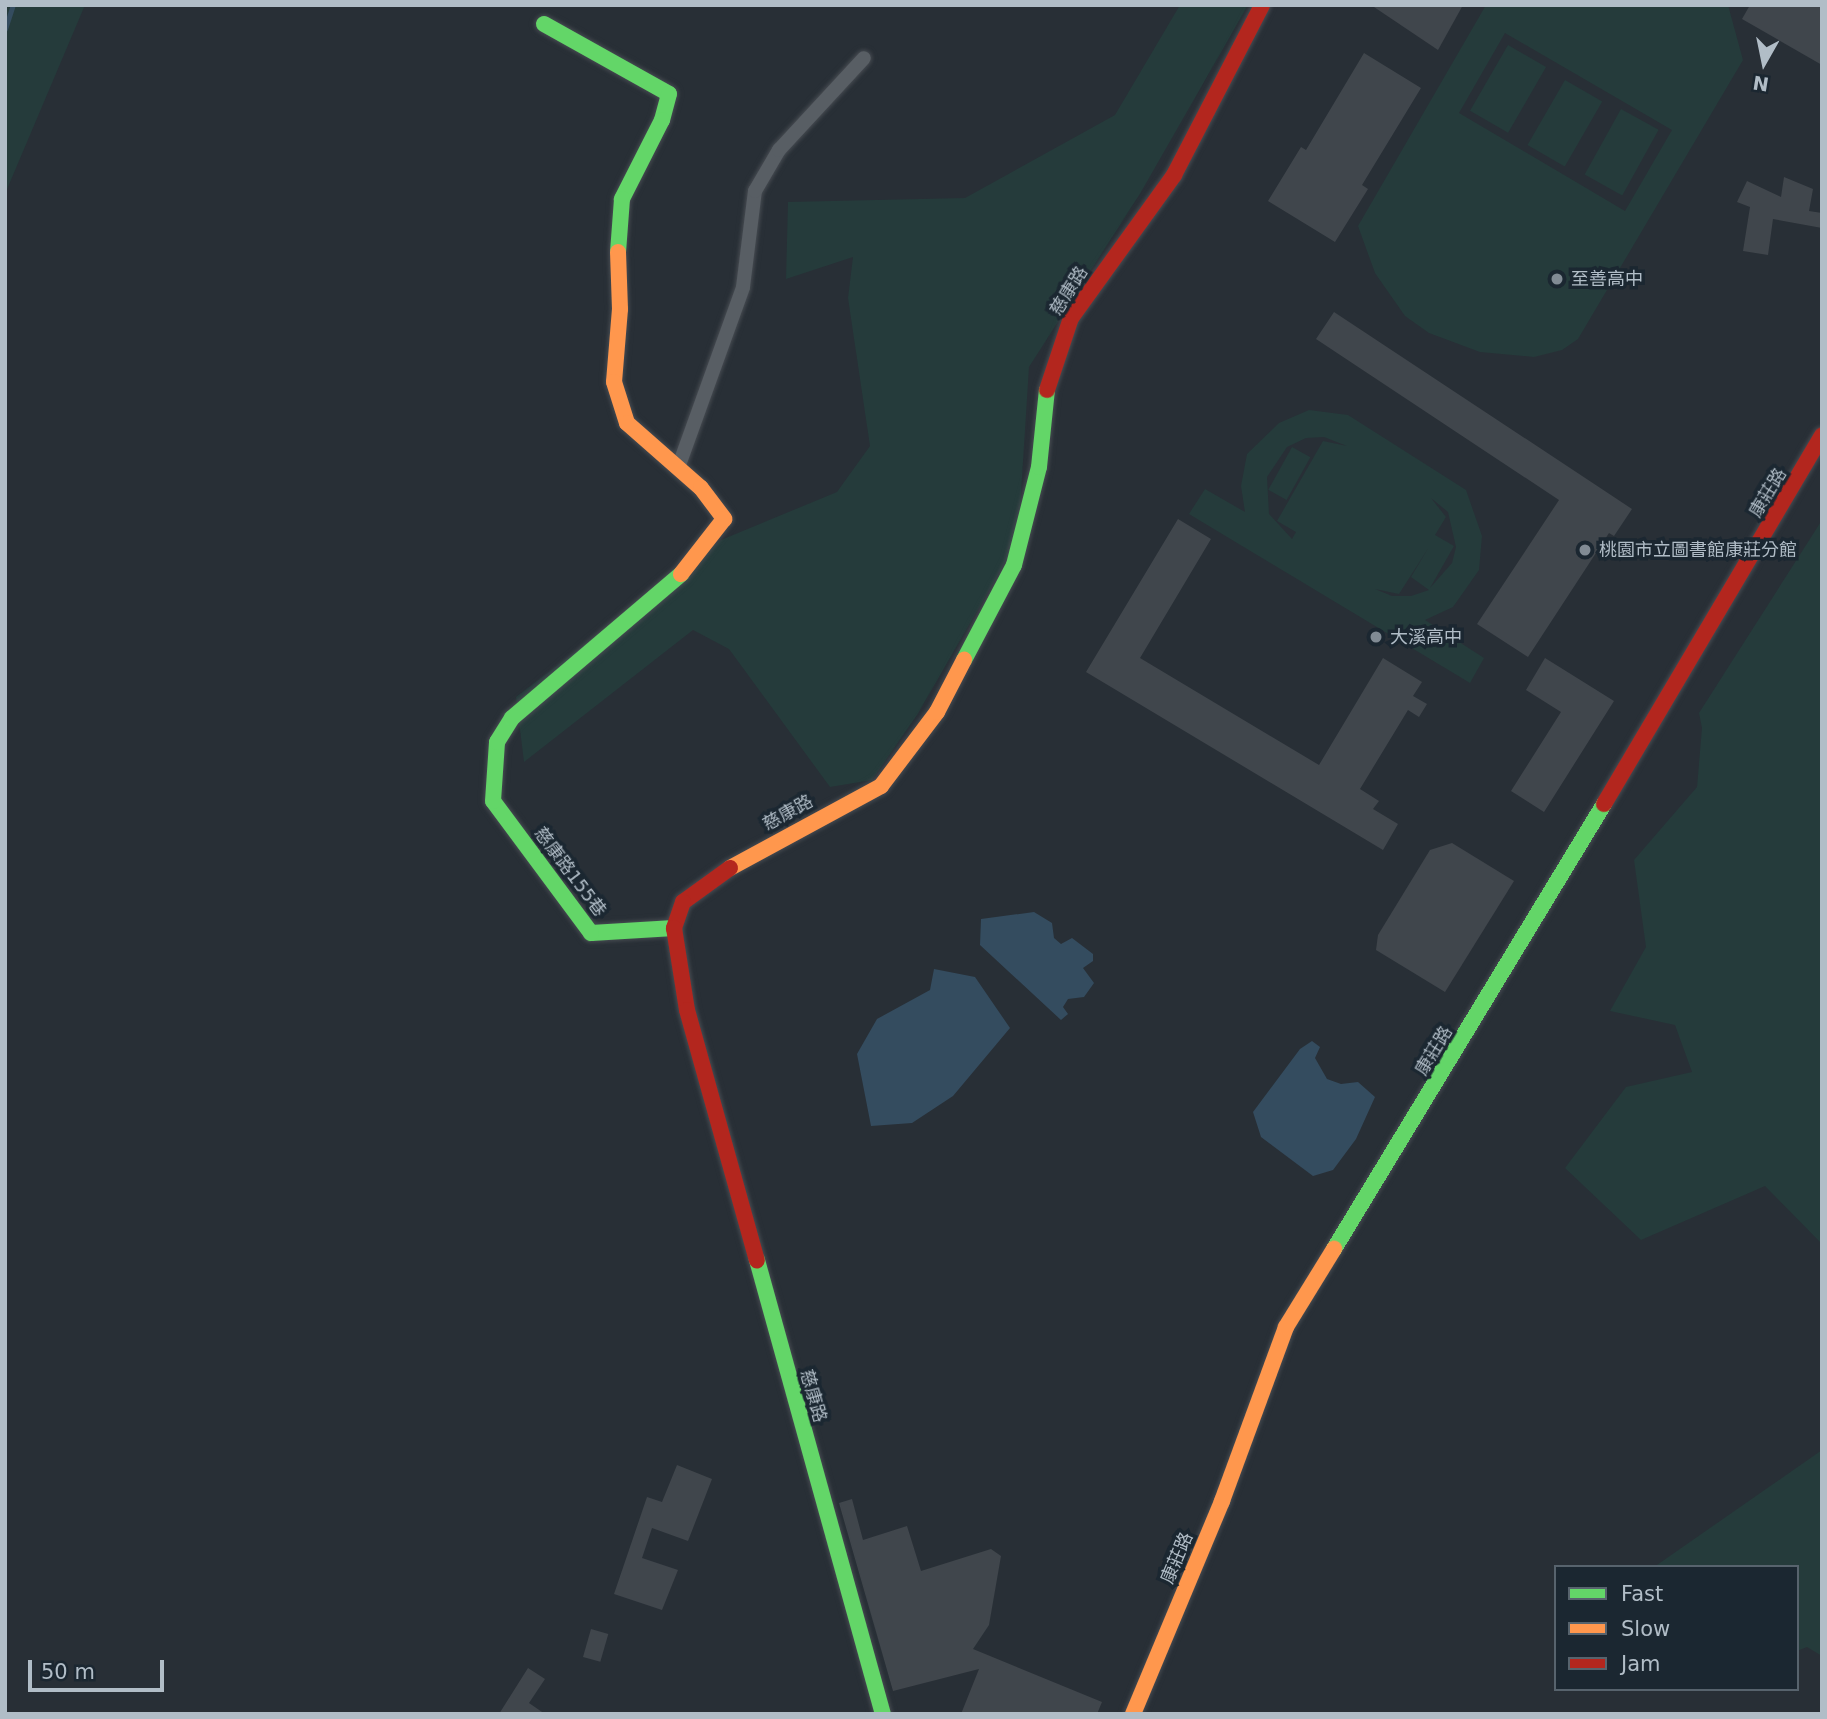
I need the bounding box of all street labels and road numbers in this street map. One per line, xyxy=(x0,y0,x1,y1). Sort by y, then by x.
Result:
street label: 慈康路 xyxy=(1046,262,1092,320)
street label: 康莊路 xyxy=(1745,464,1791,522)
street label: 慈康路 xyxy=(759,790,817,836)
street label: 慈康路155巷 xyxy=(529,823,611,921)
street label: 康莊路 xyxy=(1411,1022,1457,1080)
street label: 慈康路 xyxy=(795,1367,831,1425)
street label: 康莊路 xyxy=(1157,1529,1197,1587)

